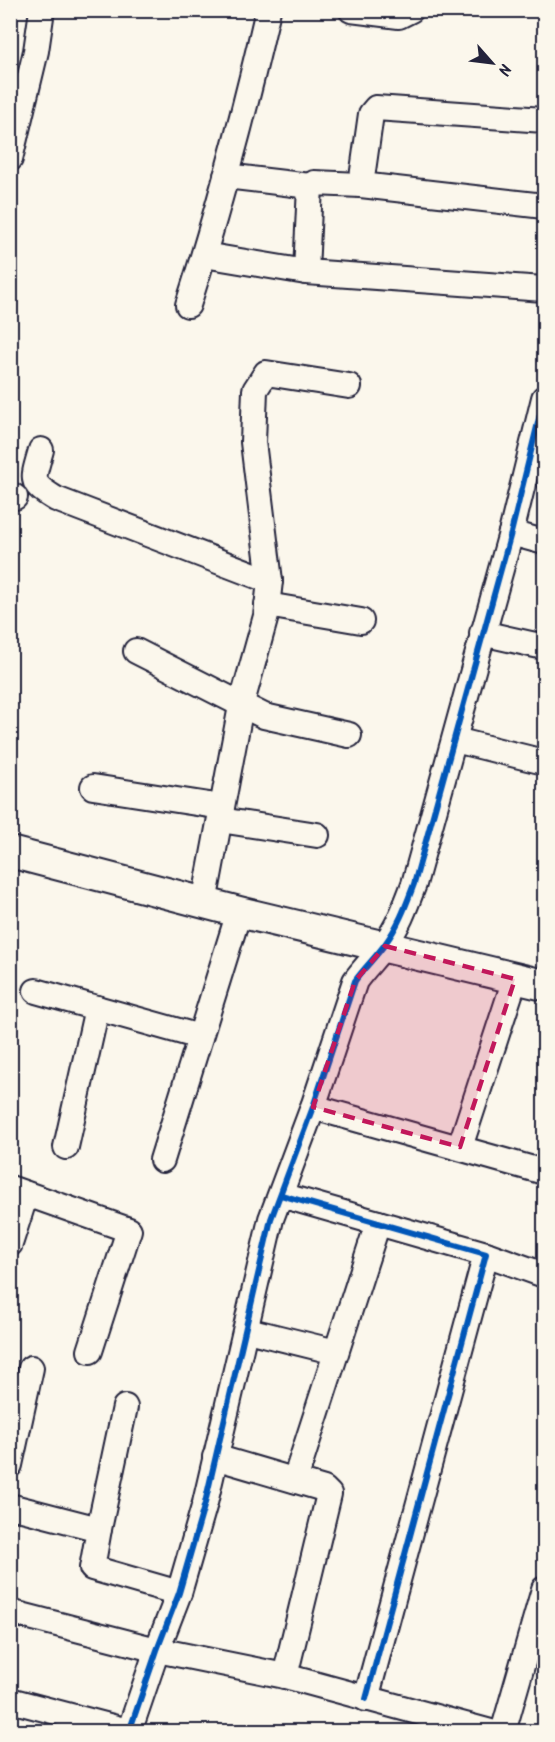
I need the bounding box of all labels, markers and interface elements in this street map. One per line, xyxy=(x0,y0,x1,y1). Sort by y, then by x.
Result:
north arrow xyxy=(462,33,522,93)
text: N xyxy=(491,59,517,80)

